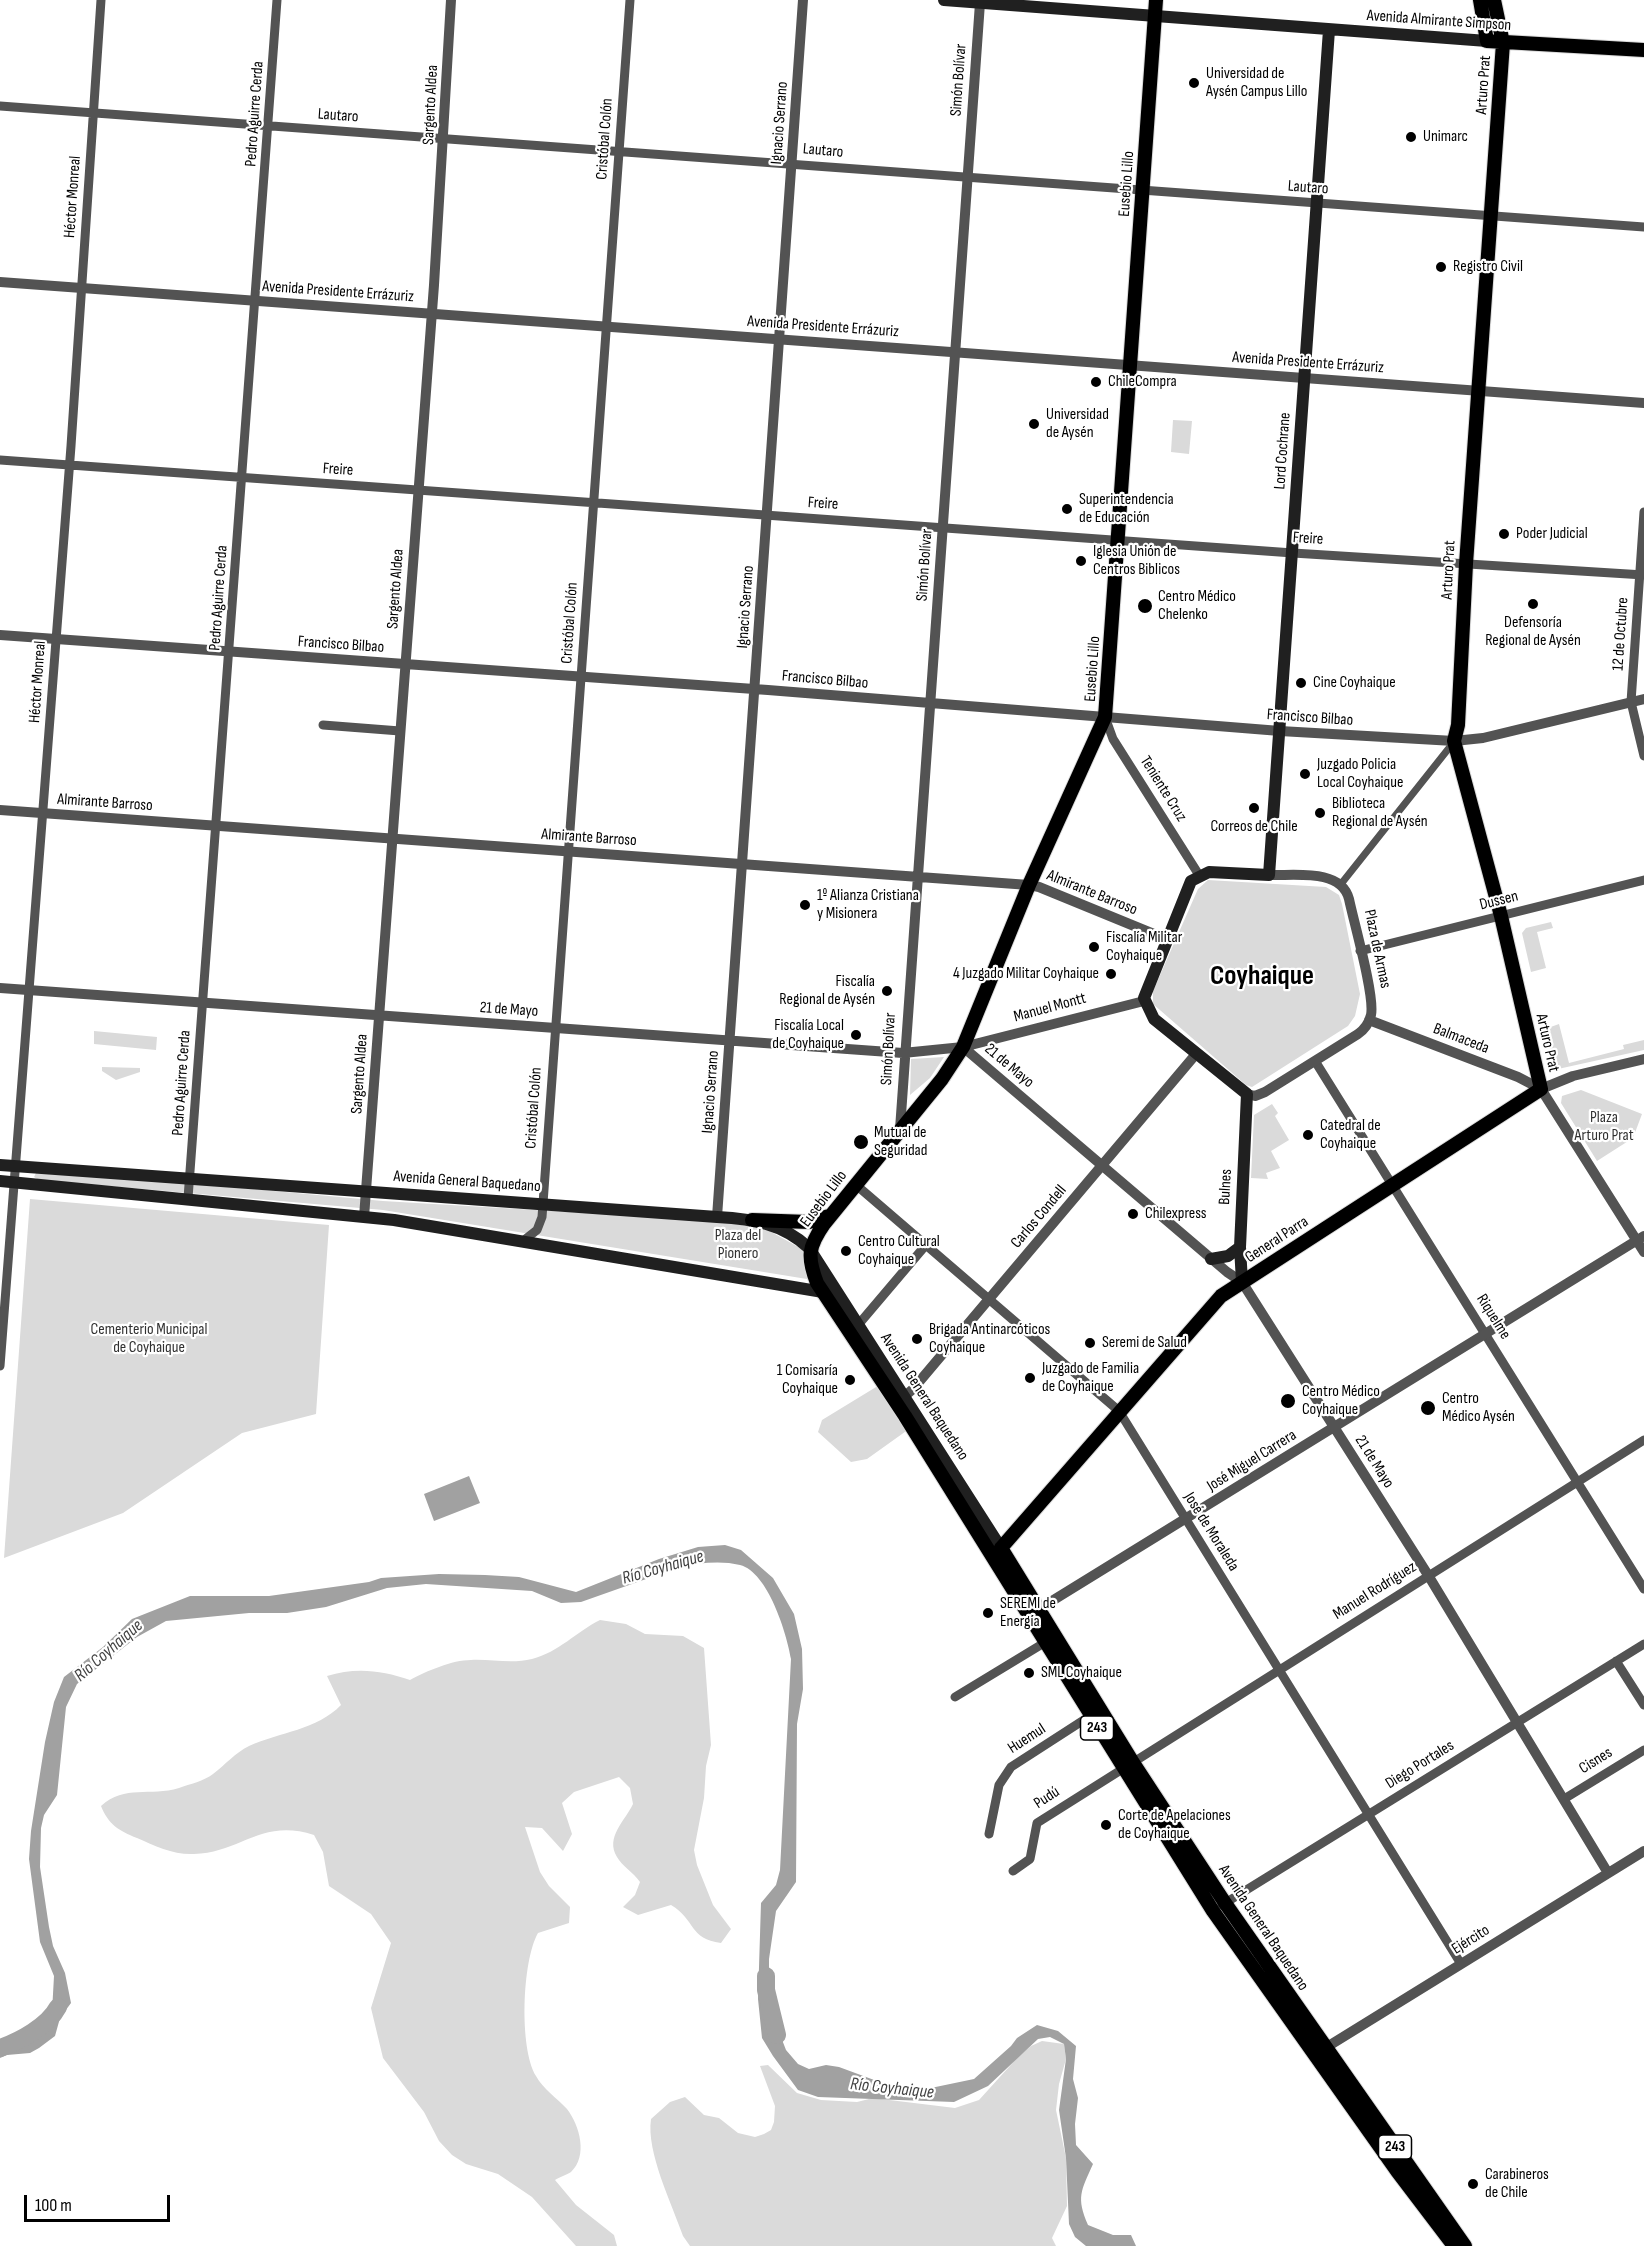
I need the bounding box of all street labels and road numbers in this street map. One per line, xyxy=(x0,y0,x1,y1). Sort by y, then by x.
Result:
street label: Avenida Almirante Simpson xyxy=(1366,6,1512,36)
street label: Simón Bolívar xyxy=(947,43,971,117)
street label: Arturo Prat xyxy=(1472,55,1496,115)
street label: Pedro Aguirre Cerda xyxy=(242,61,268,167)
street label: Sargento Aldea xyxy=(419,64,443,146)
street label: Ignacio Serrano xyxy=(768,81,792,165)
street label: Cristóbal Colón xyxy=(593,98,617,180)
street label: Lautaro xyxy=(317,105,359,127)
street label: Lautaro xyxy=(802,140,844,162)
street label: Eusebio Lillo xyxy=(1115,151,1139,217)
street label: Héctor Monreal xyxy=(61,155,85,239)
street label: Lautaro xyxy=(1287,177,1329,199)
street label: Avenida Presidente Errázuriz xyxy=(262,277,414,307)
street label: Avenida Presidente Errázuriz xyxy=(747,312,899,342)
street label: Avenida Presidente Errázuriz xyxy=(1232,348,1384,378)
street label: Lord Cochrane xyxy=(1271,412,1295,490)
street label: Freire xyxy=(322,459,354,481)
street label: Freire xyxy=(807,493,839,515)
street label: Simón Bolívar xyxy=(913,528,937,602)
street label: Freire xyxy=(1292,528,1324,550)
street label: Arturo Prat xyxy=(1438,540,1460,600)
street label: Pedro Aguirre Cerda xyxy=(206,545,232,651)
street label: Sargento Aldea xyxy=(384,548,408,630)
street label: Ignacio Serrano xyxy=(734,565,758,649)
street label: Cristóbal Colón xyxy=(558,582,582,664)
street label: 12 de Octubre xyxy=(1609,597,1633,671)
street label: Francisco Bilbao xyxy=(297,632,385,658)
street label: Eusebio Lillo xyxy=(1081,636,1105,702)
street label: Héctor Monreal xyxy=(26,640,50,724)
street label: Francisco Bilbao xyxy=(781,667,869,693)
street label: Francisco Bilbao xyxy=(1266,705,1354,731)
street label: Teniente Cruz xyxy=(1135,753,1191,825)
street label: Almirante Barroso xyxy=(57,790,153,816)
street label: Almirante Barroso xyxy=(541,825,637,851)
street label: Almirante Barroso xyxy=(1044,866,1140,920)
street label: Dussen xyxy=(1478,887,1520,915)
street label: Plaza de Armas xyxy=(1359,908,1395,990)
street label: Manuel Montt xyxy=(1012,989,1088,1027)
street label: 21 de Mayo xyxy=(479,998,539,1022)
street label: Simón Bolívar xyxy=(878,1012,900,1086)
street label: Arturo Prat xyxy=(1531,1012,1563,1074)
street label: Balmaceda xyxy=(1430,1020,1492,1058)
street label: Pedro Aguirre Cerda xyxy=(169,1030,195,1136)
street label: Sargento Aldea xyxy=(348,1033,372,1115)
street label: 21 de Mayo xyxy=(980,1040,1038,1092)
street label: Ignacio Serrano xyxy=(699,1050,723,1134)
street label: Cristóbal Colón xyxy=(522,1067,546,1149)
street label: Avenida General Baquedano xyxy=(393,1167,541,1197)
street label: Eusebio Lillo xyxy=(797,1167,851,1231)
street label: Bulnes xyxy=(1215,1169,1237,1205)
street label: Carlos Condell xyxy=(1007,1182,1071,1252)
street label: General Parra xyxy=(1242,1212,1312,1268)
street label: Riquelme xyxy=(1472,1291,1514,1343)
street label: Avenida General Baquedano xyxy=(876,1330,972,1464)
street label: José Miguel Carrera xyxy=(1204,1426,1300,1496)
street label: 21 de Mayo xyxy=(1350,1432,1398,1492)
street label: José de Moraleda xyxy=(1179,1489,1243,1575)
street label: Manuel Rodríguez xyxy=(1330,1558,1420,1624)
road number: 243 xyxy=(1080,1716,1114,1740)
street label: Huemul xyxy=(1005,1720,1049,1758)
street label: Diego Portales xyxy=(1382,1736,1458,1794)
street label: Cisnes xyxy=(1576,1743,1616,1779)
street label: Pudú xyxy=(1031,1783,1063,1813)
street label: Avenida General Baquedano xyxy=(1214,1861,1312,1995)
street label: Ejército xyxy=(1449,1921,1493,1959)
road number: 243 xyxy=(1378,2135,1412,2159)

